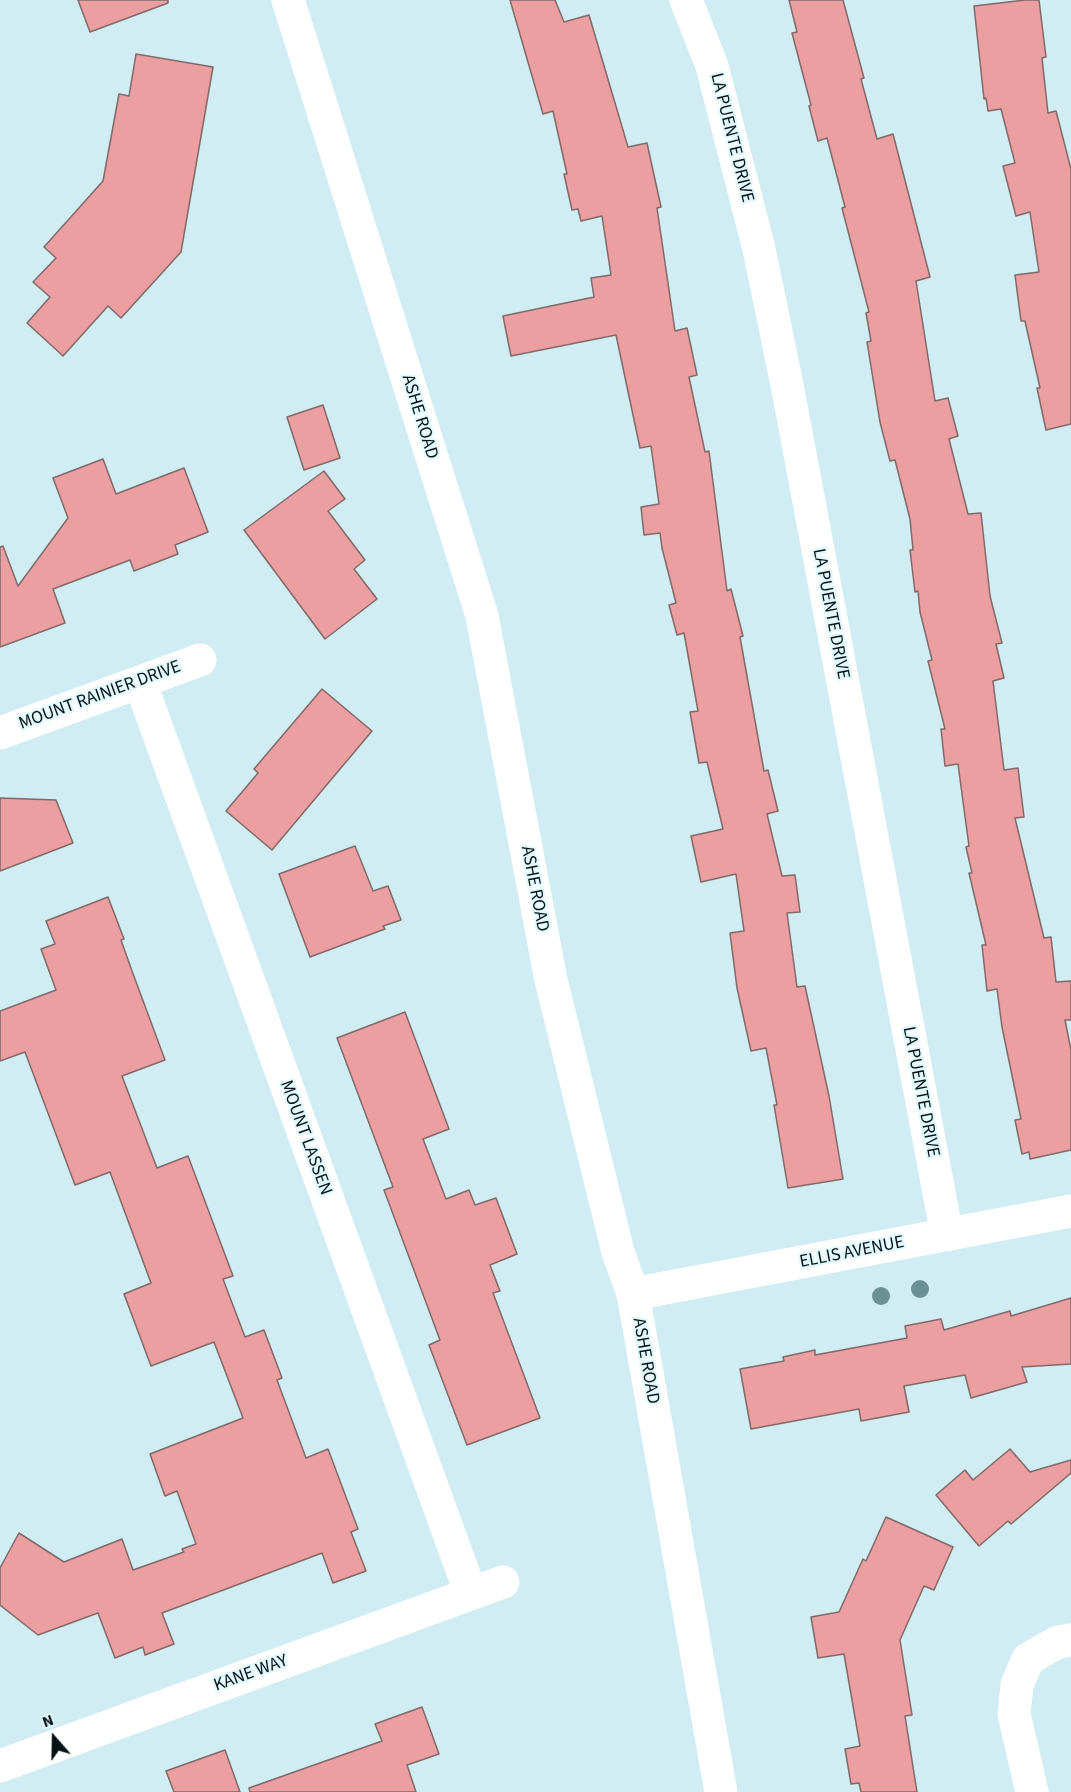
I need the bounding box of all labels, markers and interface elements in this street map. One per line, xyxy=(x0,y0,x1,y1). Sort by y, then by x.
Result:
street label: LA PUENTE DRIVE xyxy=(704,71,758,205)
street label: ASHE ROAD xyxy=(396,372,442,462)
street label: LA PUENTE DRIVE xyxy=(807,547,853,681)
street label: MOUNT RAINIER DRIVE xyxy=(16,657,184,735)
street label: ASHE ROAD xyxy=(515,844,553,934)
street label: LA PUENTE DRIVE xyxy=(897,1025,943,1159)
street label: MOUNT LASSEN xyxy=(274,1078,336,1198)
street label: ELLIS AVENUE xyxy=(798,1232,906,1274)
street label: ASHE ROAD xyxy=(627,1316,663,1406)
street label: KANE WAY xyxy=(211,1651,291,1697)
north arrow xyxy=(24,1708,84,1768)
text: N xyxy=(39,1709,57,1733)

